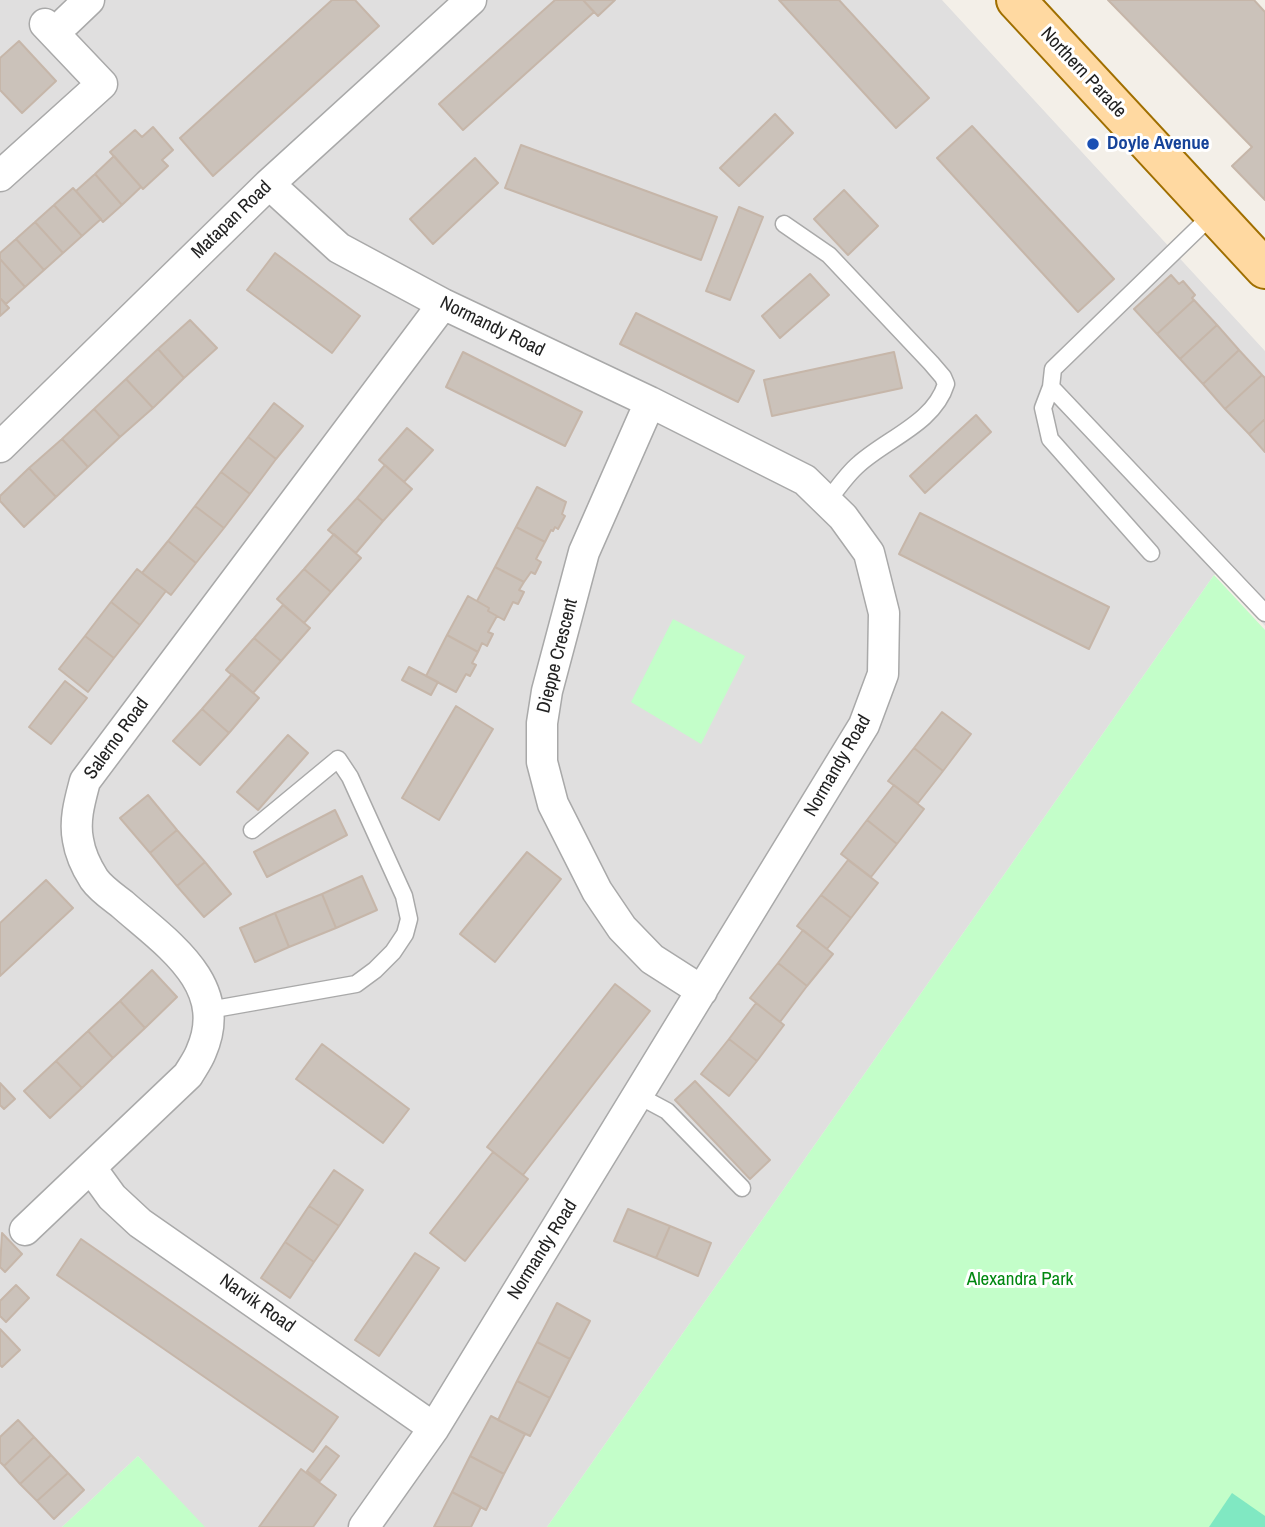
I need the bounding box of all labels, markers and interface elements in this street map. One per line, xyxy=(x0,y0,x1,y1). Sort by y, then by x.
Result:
street label: Northern Parade xyxy=(1035,23,1131,123)
place label: Doyle Avenue xyxy=(1107,133,1209,155)
marker: Doyle Avenue xyxy=(1085,136,1101,152)
street label: Matapan Road xyxy=(187,176,277,264)
street label: Normandy Road xyxy=(436,292,548,362)
street label: Dieppe Crescent xyxy=(533,597,583,715)
street label: Salerno Road xyxy=(80,694,154,784)
street label: Normandy Road xyxy=(800,711,876,821)
street label: Normandy Road xyxy=(503,1196,583,1304)
park label: Alexandra Park xyxy=(967,1269,1073,1291)
street label: Narvik Road xyxy=(215,1270,299,1338)

